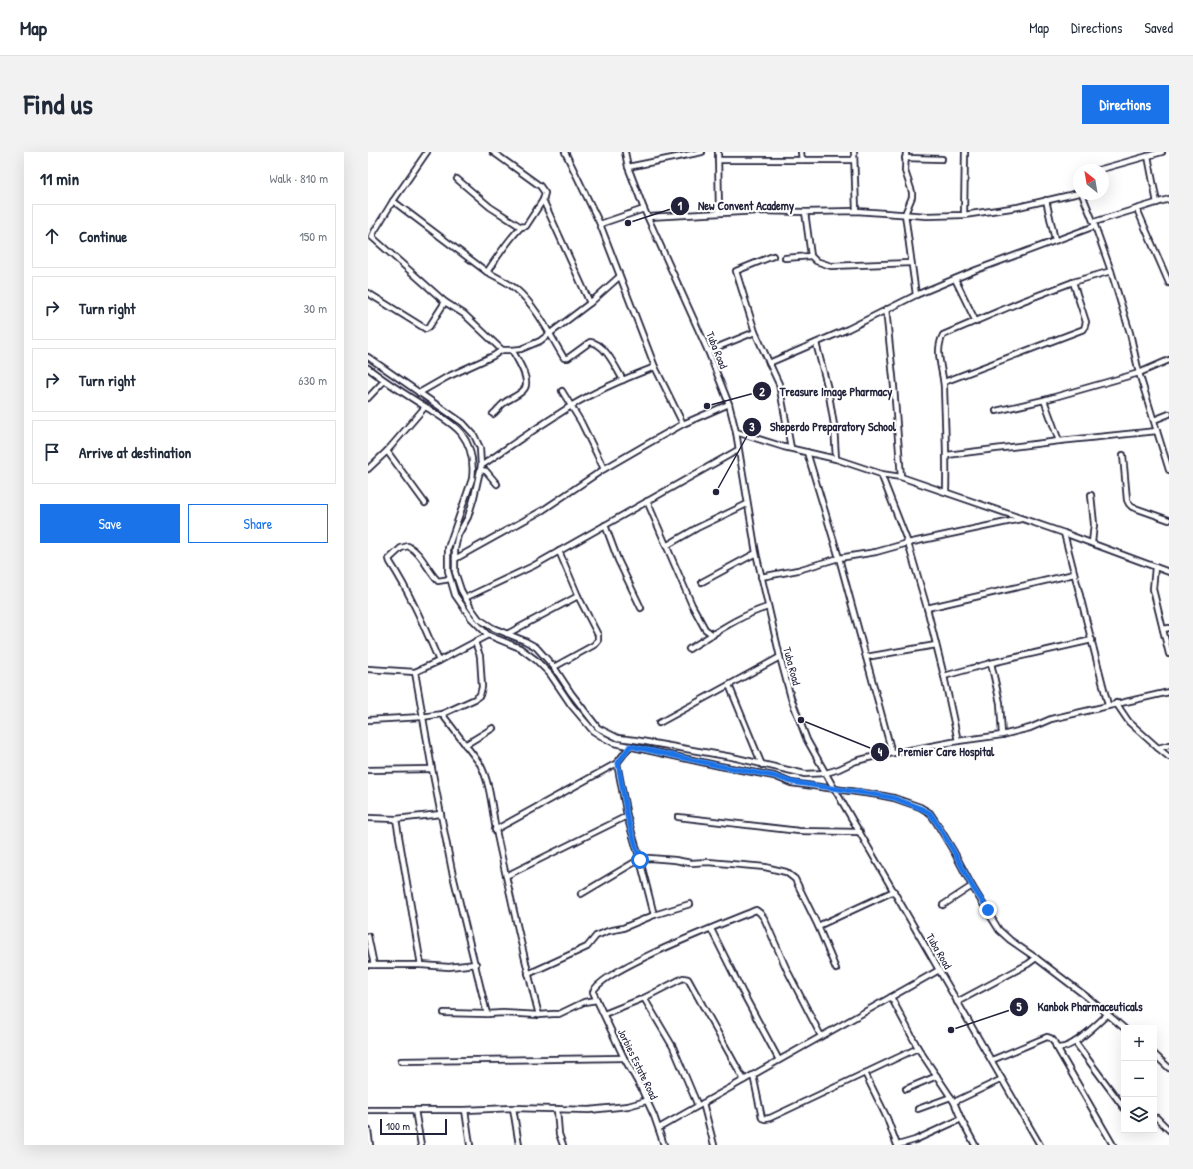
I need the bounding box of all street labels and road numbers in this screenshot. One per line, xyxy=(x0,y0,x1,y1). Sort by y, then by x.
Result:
street label: Tuba Road xyxy=(703,329,731,371)
street label: Tuba Road xyxy=(780,645,804,687)
street label: Tuba Road xyxy=(923,931,955,972)
street label: Jorbies Estate Road xyxy=(615,1026,661,1102)

